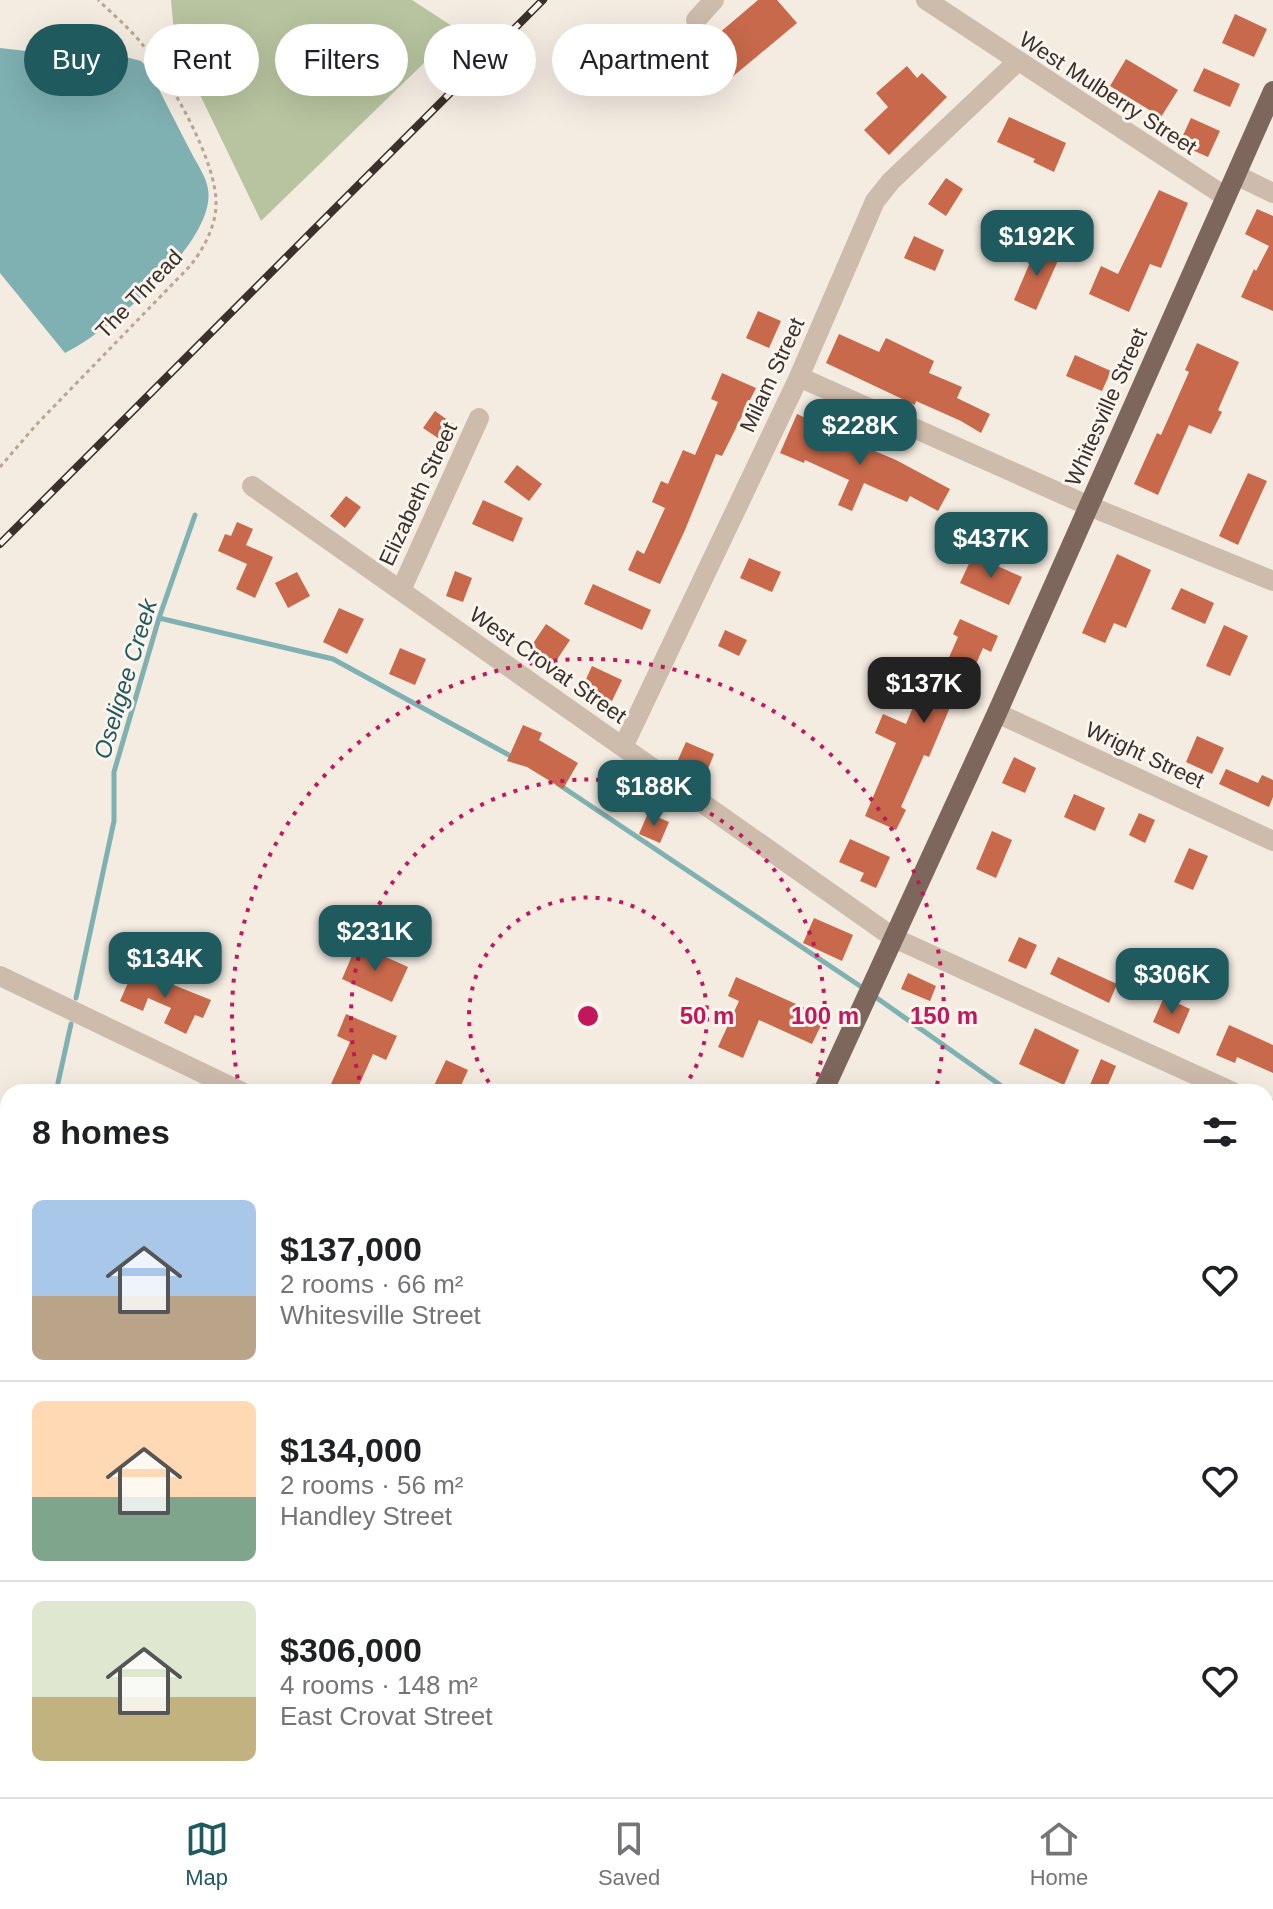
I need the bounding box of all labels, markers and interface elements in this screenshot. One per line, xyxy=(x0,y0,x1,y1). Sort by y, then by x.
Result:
chip: Buy xyxy=(24,24,128,96)
chip: Rent xyxy=(144,24,259,96)
chip: Filters xyxy=(275,24,408,96)
chip: New xyxy=(424,24,536,96)
chip: Apartment xyxy=(552,24,737,96)
street label: West Mulberry Street xyxy=(1015,26,1201,160)
pin: $192K xyxy=(981,210,1093,278)
text: $192K xyxy=(999,221,1075,251)
street label: The Thread xyxy=(91,245,187,343)
street label: Milam Street xyxy=(735,314,809,436)
street label: Whitesville Street xyxy=(1060,324,1152,490)
pin: $228K xyxy=(804,399,916,467)
text: $228K xyxy=(822,410,898,440)
street label: Elizabeth Street xyxy=(374,418,462,570)
pin: $437K xyxy=(935,512,1047,580)
text: $437K xyxy=(953,523,1029,553)
water label: Oseligee Creek xyxy=(88,594,163,762)
street label: West Crovat Street xyxy=(465,602,631,728)
pin: $137K xyxy=(868,657,980,725)
text: $137K xyxy=(886,668,962,698)
street label: Wright Street xyxy=(1082,717,1208,793)
pin: $188K xyxy=(598,760,710,828)
text: $188K xyxy=(616,771,692,801)
pin: $231K xyxy=(319,905,431,973)
text: $231K xyxy=(337,916,413,946)
pin: $134K xyxy=(109,932,221,1000)
text: $134K xyxy=(127,943,203,973)
pin: $306K xyxy=(1116,948,1228,1016)
text: $306K xyxy=(1134,959,1210,989)
centre of rings xyxy=(574,1002,602,1030)
text: 50 m xyxy=(680,1002,734,1029)
text: 100 m xyxy=(791,1002,859,1029)
text: 150 m xyxy=(910,1002,978,1029)
icon: filters xyxy=(1198,1110,1242,1154)
text: 8 homes xyxy=(32,1113,170,1151)
text: $137,000 xyxy=(280,1230,422,1268)
icon: home xyxy=(96,1232,192,1328)
icon: heart xyxy=(1198,1258,1242,1302)
text: 2 rooms · 66 m² xyxy=(280,1269,464,1299)
text: Whitesville Street xyxy=(280,1300,481,1330)
text: $134,000 xyxy=(280,1431,422,1469)
icon: home xyxy=(96,1433,192,1529)
icon: heart xyxy=(1198,1459,1242,1503)
text: 2 rooms · 56 m² xyxy=(280,1470,464,1500)
text: Handley Street xyxy=(280,1501,452,1531)
text: $306,000 xyxy=(280,1631,422,1669)
icon: home xyxy=(96,1633,192,1729)
icon: heart xyxy=(1198,1659,1242,1703)
text: 4 rooms · 148 m² xyxy=(280,1670,478,1700)
text: East Crovat Street xyxy=(280,1701,492,1731)
tab: Map xyxy=(185,1817,229,1891)
tab: Saved xyxy=(598,1817,660,1891)
tab: Home xyxy=(1030,1817,1088,1891)

